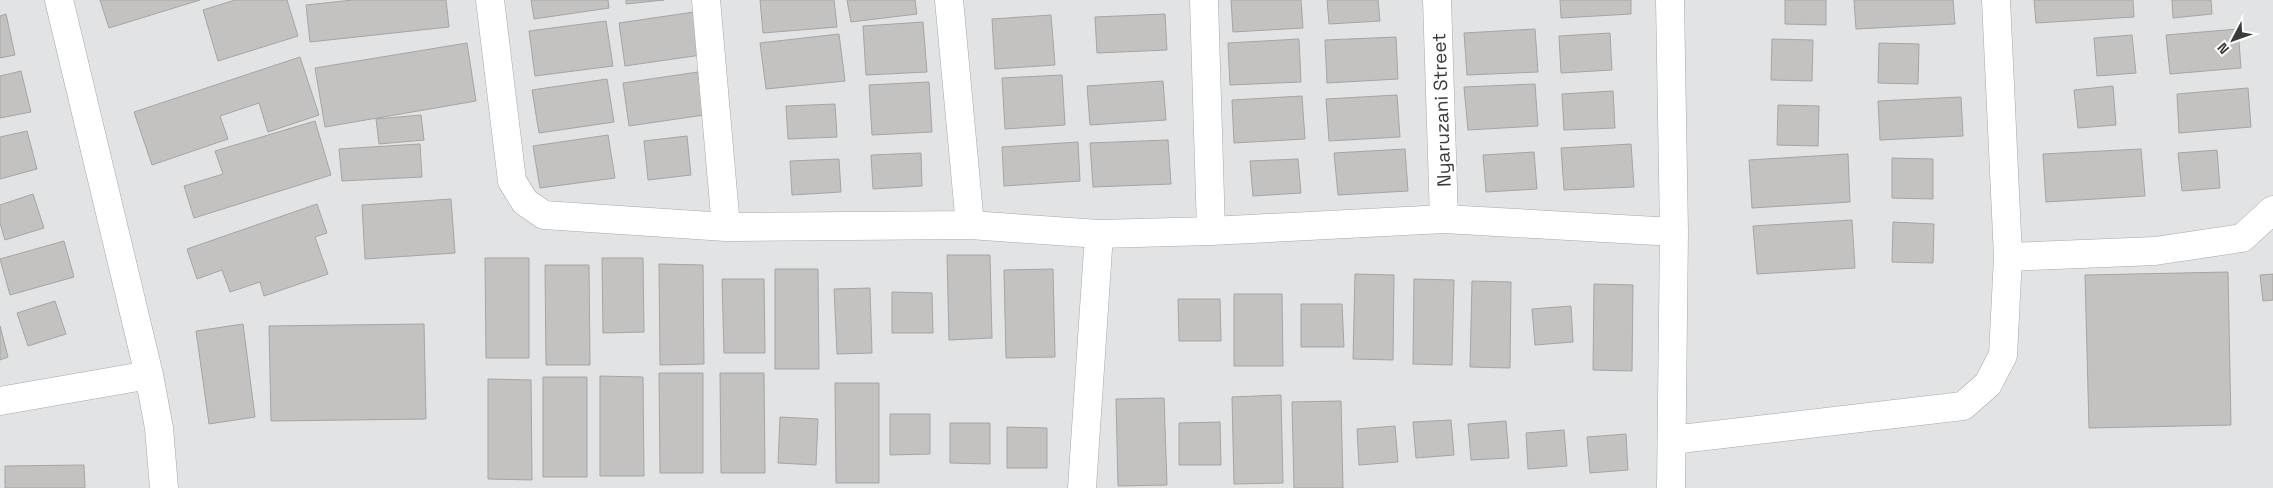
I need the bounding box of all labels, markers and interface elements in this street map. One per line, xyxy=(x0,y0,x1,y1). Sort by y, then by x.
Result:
north arrow xyxy=(2208,15,2258,65)
street label: Nyaruzani Street xyxy=(1426,33,1457,187)
text: N xyxy=(2213,39,2233,58)

